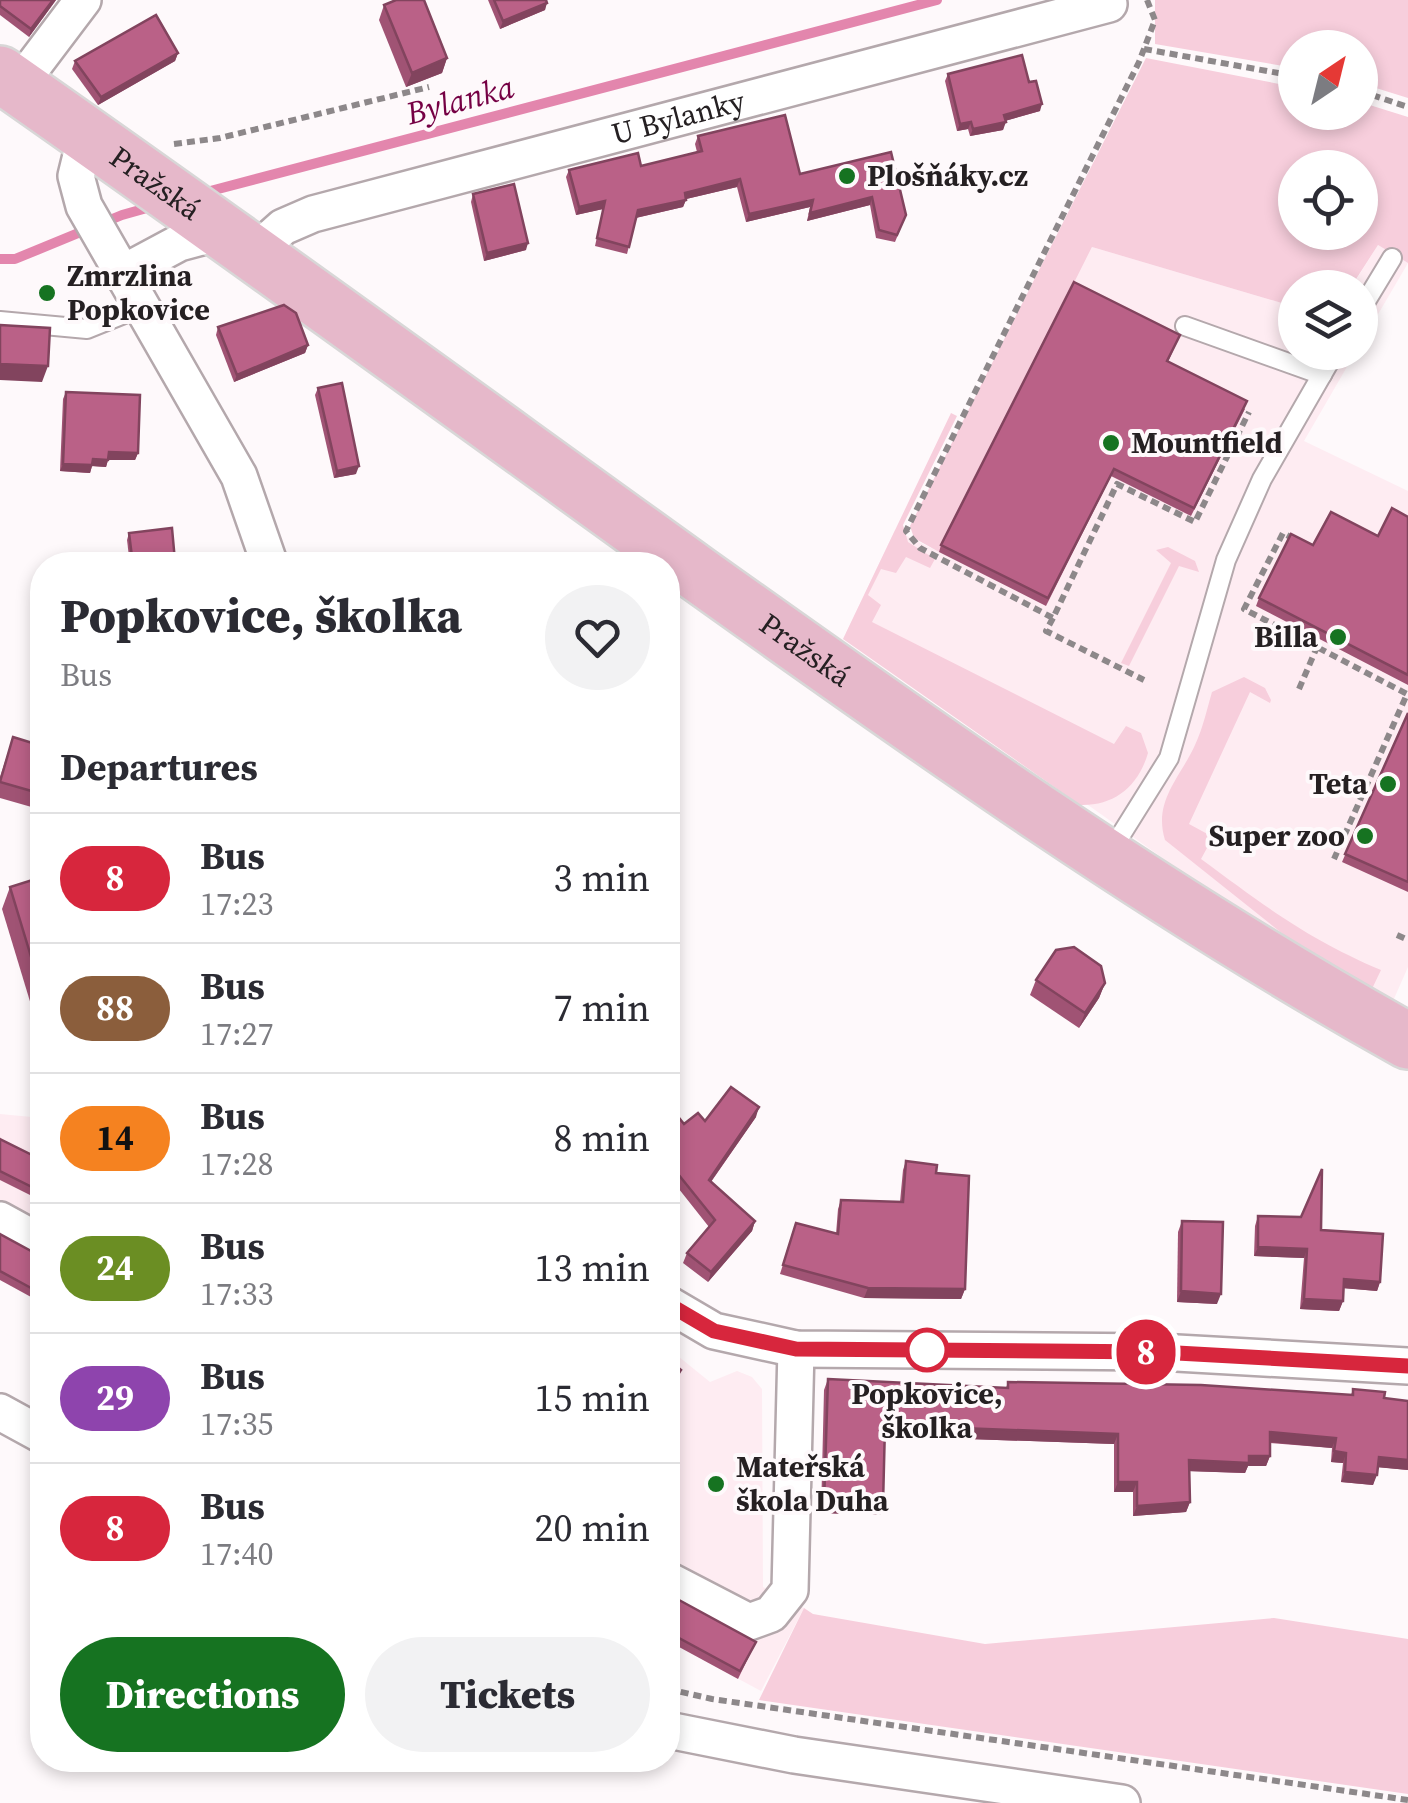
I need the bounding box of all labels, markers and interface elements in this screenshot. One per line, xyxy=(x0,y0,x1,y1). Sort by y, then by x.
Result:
north arrow xyxy=(1278,30,1378,130)
map controls xyxy=(1278,30,1378,370)
water label: Bylanka xyxy=(400,64,519,136)
street label: U Bylanky xyxy=(607,80,750,154)
street label: Pražská xyxy=(102,136,210,230)
button: locate xyxy=(1278,150,1378,250)
place label: Plošňáky.cz xyxy=(867,155,1028,196)
marker: Plošňáky.cz xyxy=(836,165,858,187)
place label: Zmrzlina Popkovice xyxy=(67,255,210,330)
button: layers xyxy=(1278,270,1378,370)
marker: Zmrzlina Popkovice xyxy=(36,282,58,304)
place label: Mountfield xyxy=(1131,422,1283,463)
marker: Mountfield xyxy=(1100,432,1122,454)
text: Popkovice, školka xyxy=(60,582,462,648)
button: heart xyxy=(545,585,650,690)
street label: Pražská xyxy=(751,603,860,697)
place label: Billa xyxy=(1254,616,1319,657)
marker: Billa xyxy=(1327,626,1349,648)
text: Bus xyxy=(60,653,112,697)
text: Departures xyxy=(60,741,258,793)
place label: Teta xyxy=(1309,763,1369,804)
marker: Teta xyxy=(1377,773,1399,795)
place label: Super zoo xyxy=(1208,815,1345,856)
marker: Super zoo xyxy=(1354,825,1376,847)
text: Bus xyxy=(200,830,265,882)
text: 3 min xyxy=(554,852,650,904)
text: 8 xyxy=(106,854,124,902)
text: 17:23 xyxy=(200,882,274,926)
text: Bus xyxy=(200,960,265,1012)
text: 7 min xyxy=(554,982,650,1034)
text: 88 xyxy=(96,984,134,1032)
text: 17:27 xyxy=(200,1012,274,1056)
text: Bus xyxy=(200,1090,265,1142)
text: 8 min xyxy=(554,1112,650,1164)
text: 14 xyxy=(96,1114,134,1162)
text: 17:28 xyxy=(200,1142,274,1186)
text: Bus xyxy=(200,1220,265,1272)
text: 13 min xyxy=(535,1242,650,1294)
text: 24 xyxy=(96,1244,134,1292)
text: 17:33 xyxy=(200,1272,274,1316)
line badge: 8 xyxy=(1114,1320,1178,1384)
text: 8 xyxy=(1137,1328,1155,1376)
marker: Popkovice, školka xyxy=(906,1329,948,1371)
text: Bus xyxy=(200,1350,265,1402)
text: 15 min xyxy=(535,1372,650,1424)
place label: Popkovice, školka xyxy=(851,1373,1003,1448)
text: 29 xyxy=(96,1374,134,1422)
text: 17:35 xyxy=(200,1402,274,1446)
place label: Mateřská škola Duha xyxy=(736,1446,890,1521)
marker: Mateřská škola Duha xyxy=(705,1473,727,1495)
text: Bus xyxy=(200,1480,265,1532)
text: 20 min xyxy=(535,1502,650,1554)
text: 8 xyxy=(106,1504,124,1552)
text: 17:40 xyxy=(200,1532,274,1576)
button: Directions xyxy=(60,1637,345,1752)
button: Tickets xyxy=(365,1637,650,1752)

